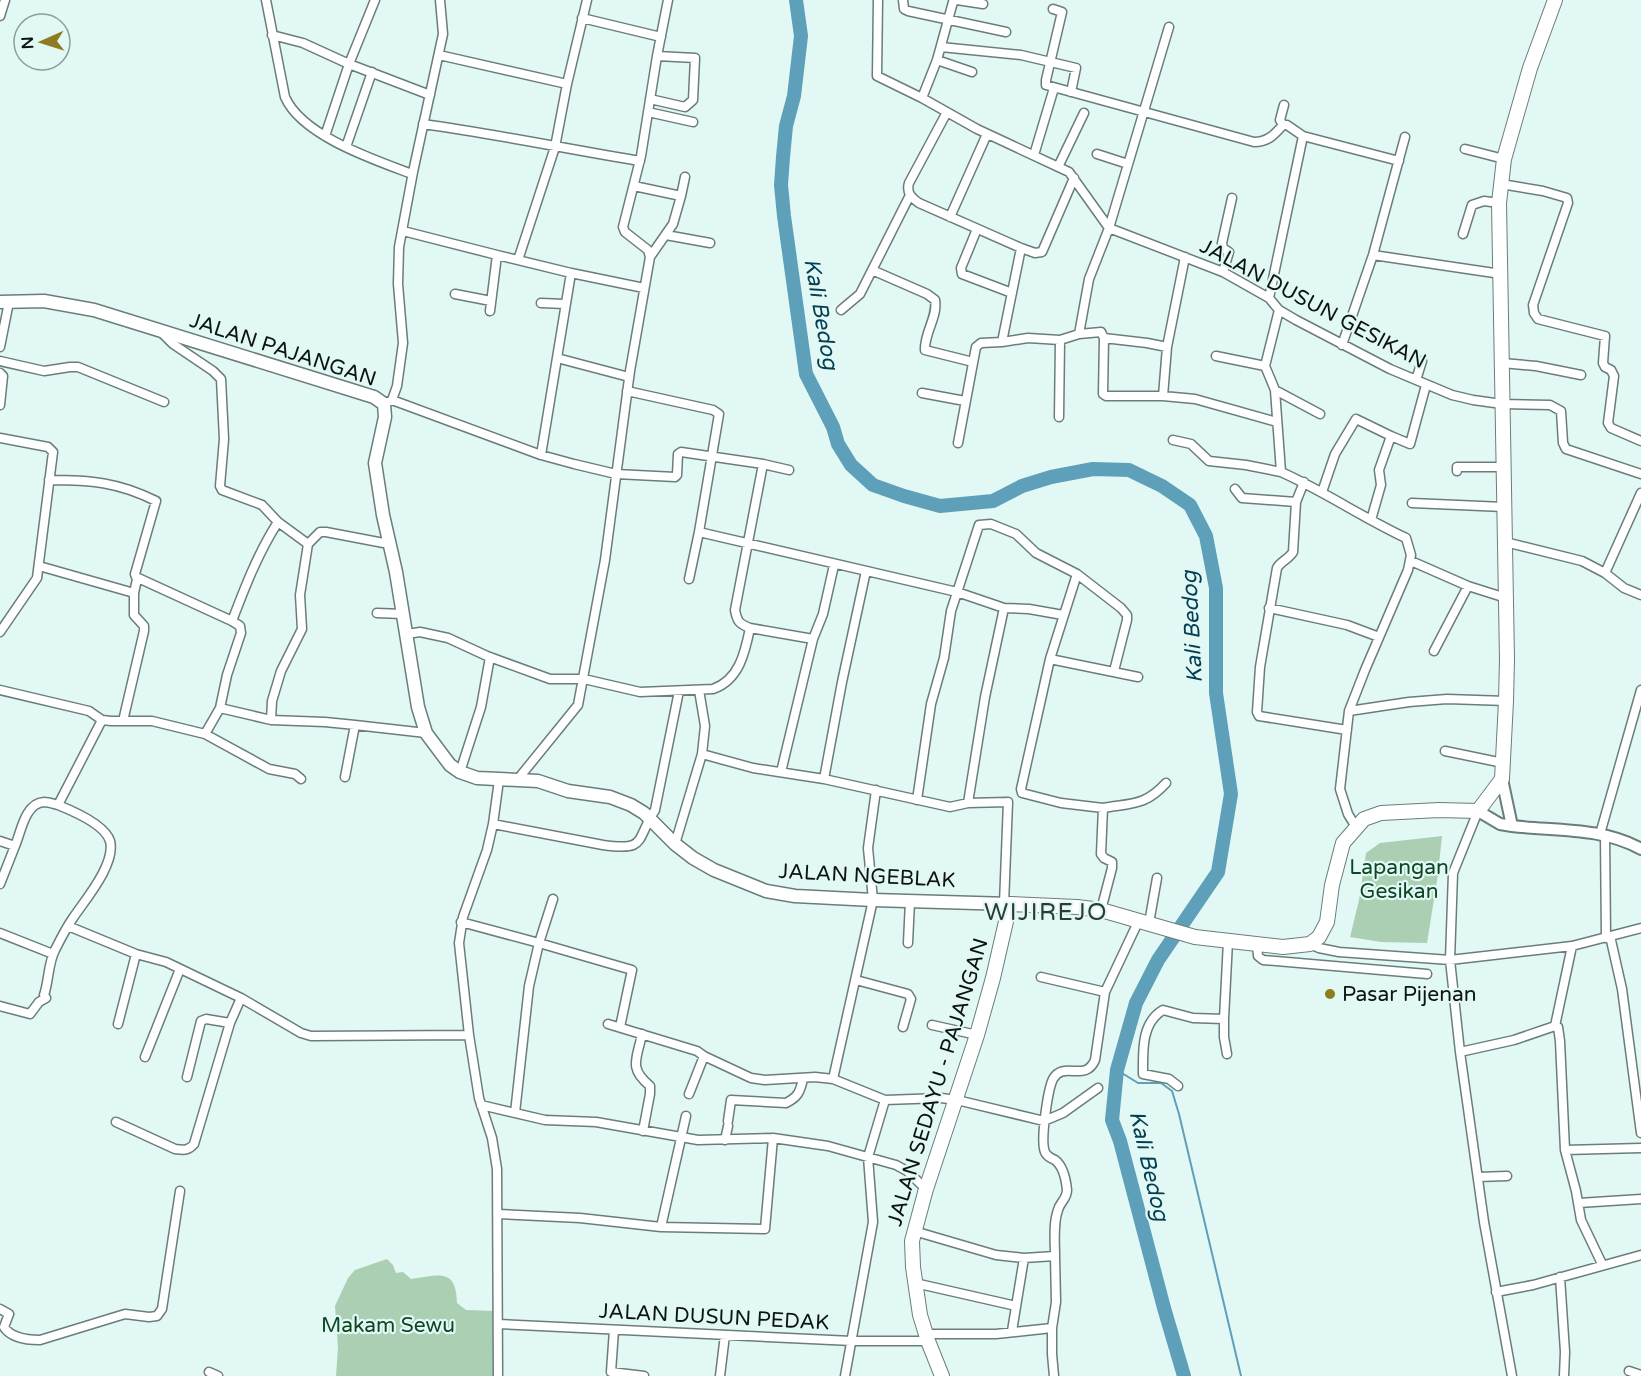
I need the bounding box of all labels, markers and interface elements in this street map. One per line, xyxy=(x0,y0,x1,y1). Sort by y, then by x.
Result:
north arrow xyxy=(12,12,72,72)
text: N xyxy=(18,36,38,50)
street label: JALAN DUSUN GESIKAN xyxy=(1196,234,1430,374)
water label: Kali Bedog xyxy=(798,256,844,373)
street label: JALAN PAJANGAN xyxy=(187,308,379,392)
water label: Kali Bedog xyxy=(1176,569,1208,684)
park label: Lapangan Gesikan xyxy=(1349,855,1449,904)
street label: JALAN NGEBLAK xyxy=(778,859,956,893)
district label: WIJIREJO xyxy=(984,898,1108,927)
street label: JALAN SEDAYU - PAJANGAN xyxy=(882,935,994,1229)
place label: Pasar Pijenan xyxy=(1342,982,1477,1007)
marker: Pasar Pijenan xyxy=(1323,987,1337,1001)
water label: Kali Bedog xyxy=(1124,1108,1175,1225)
street label: JALAN DUSUN PEDAK xyxy=(598,1298,830,1336)
park label: Makam Sewu xyxy=(321,1313,455,1338)

